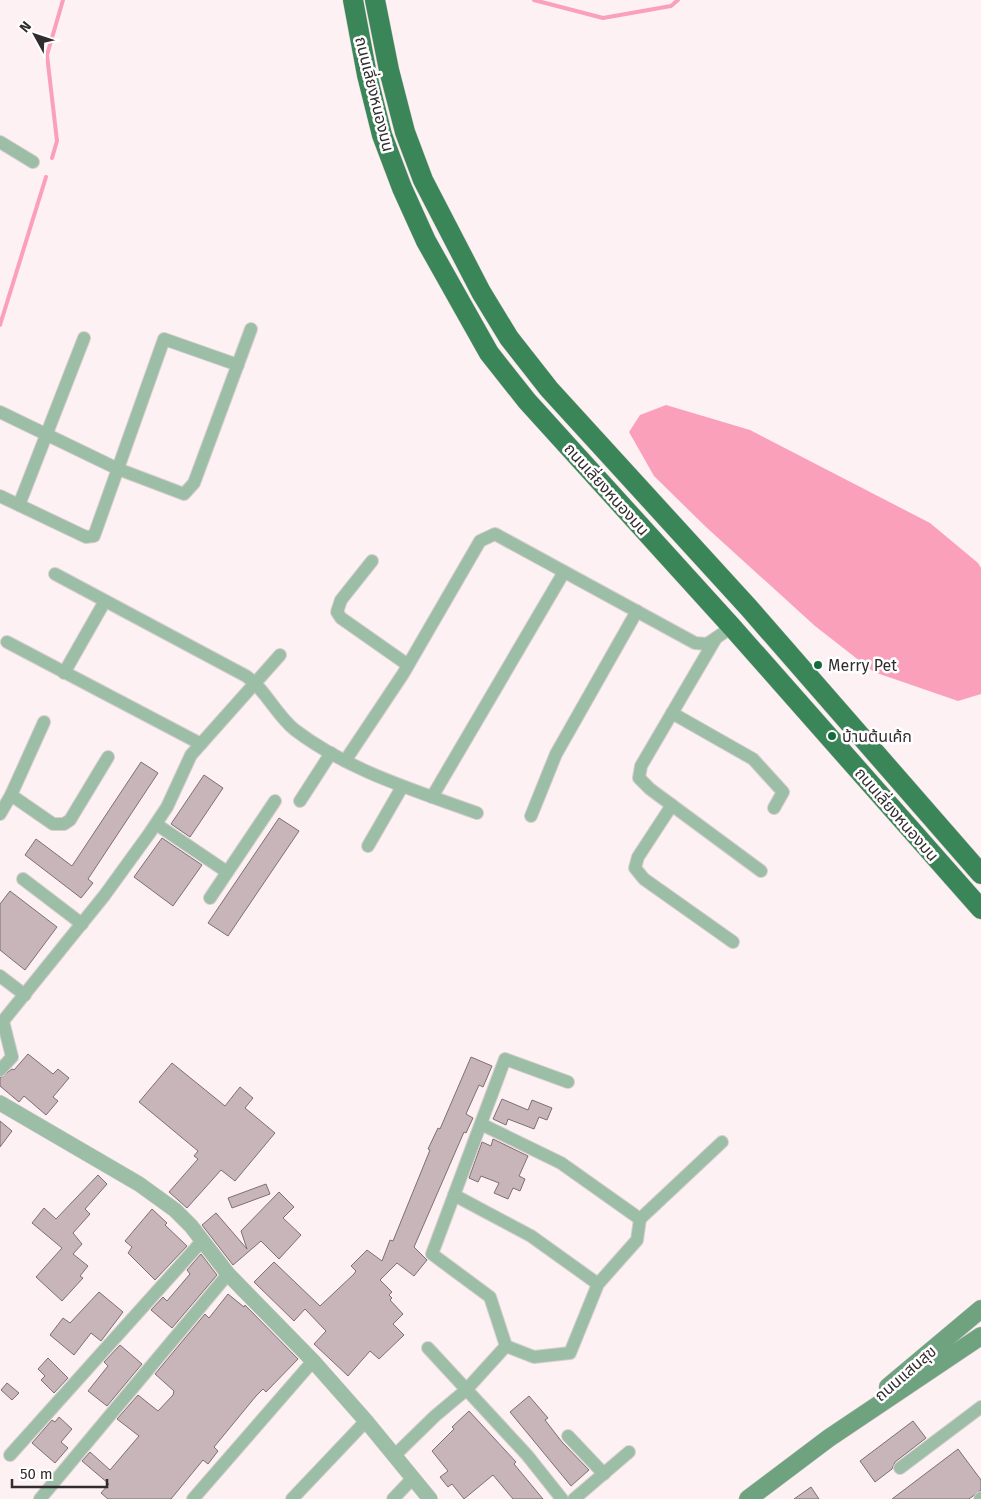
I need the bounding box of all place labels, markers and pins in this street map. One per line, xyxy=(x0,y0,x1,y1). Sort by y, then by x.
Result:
place label: Merry Pet xyxy=(828,656,897,675)
marker: Merry Pet xyxy=(812,659,824,671)
place label: บ้านต้นเค้ก xyxy=(842,727,912,746)
marker: บ้านต้นเค้ก xyxy=(826,730,838,742)

